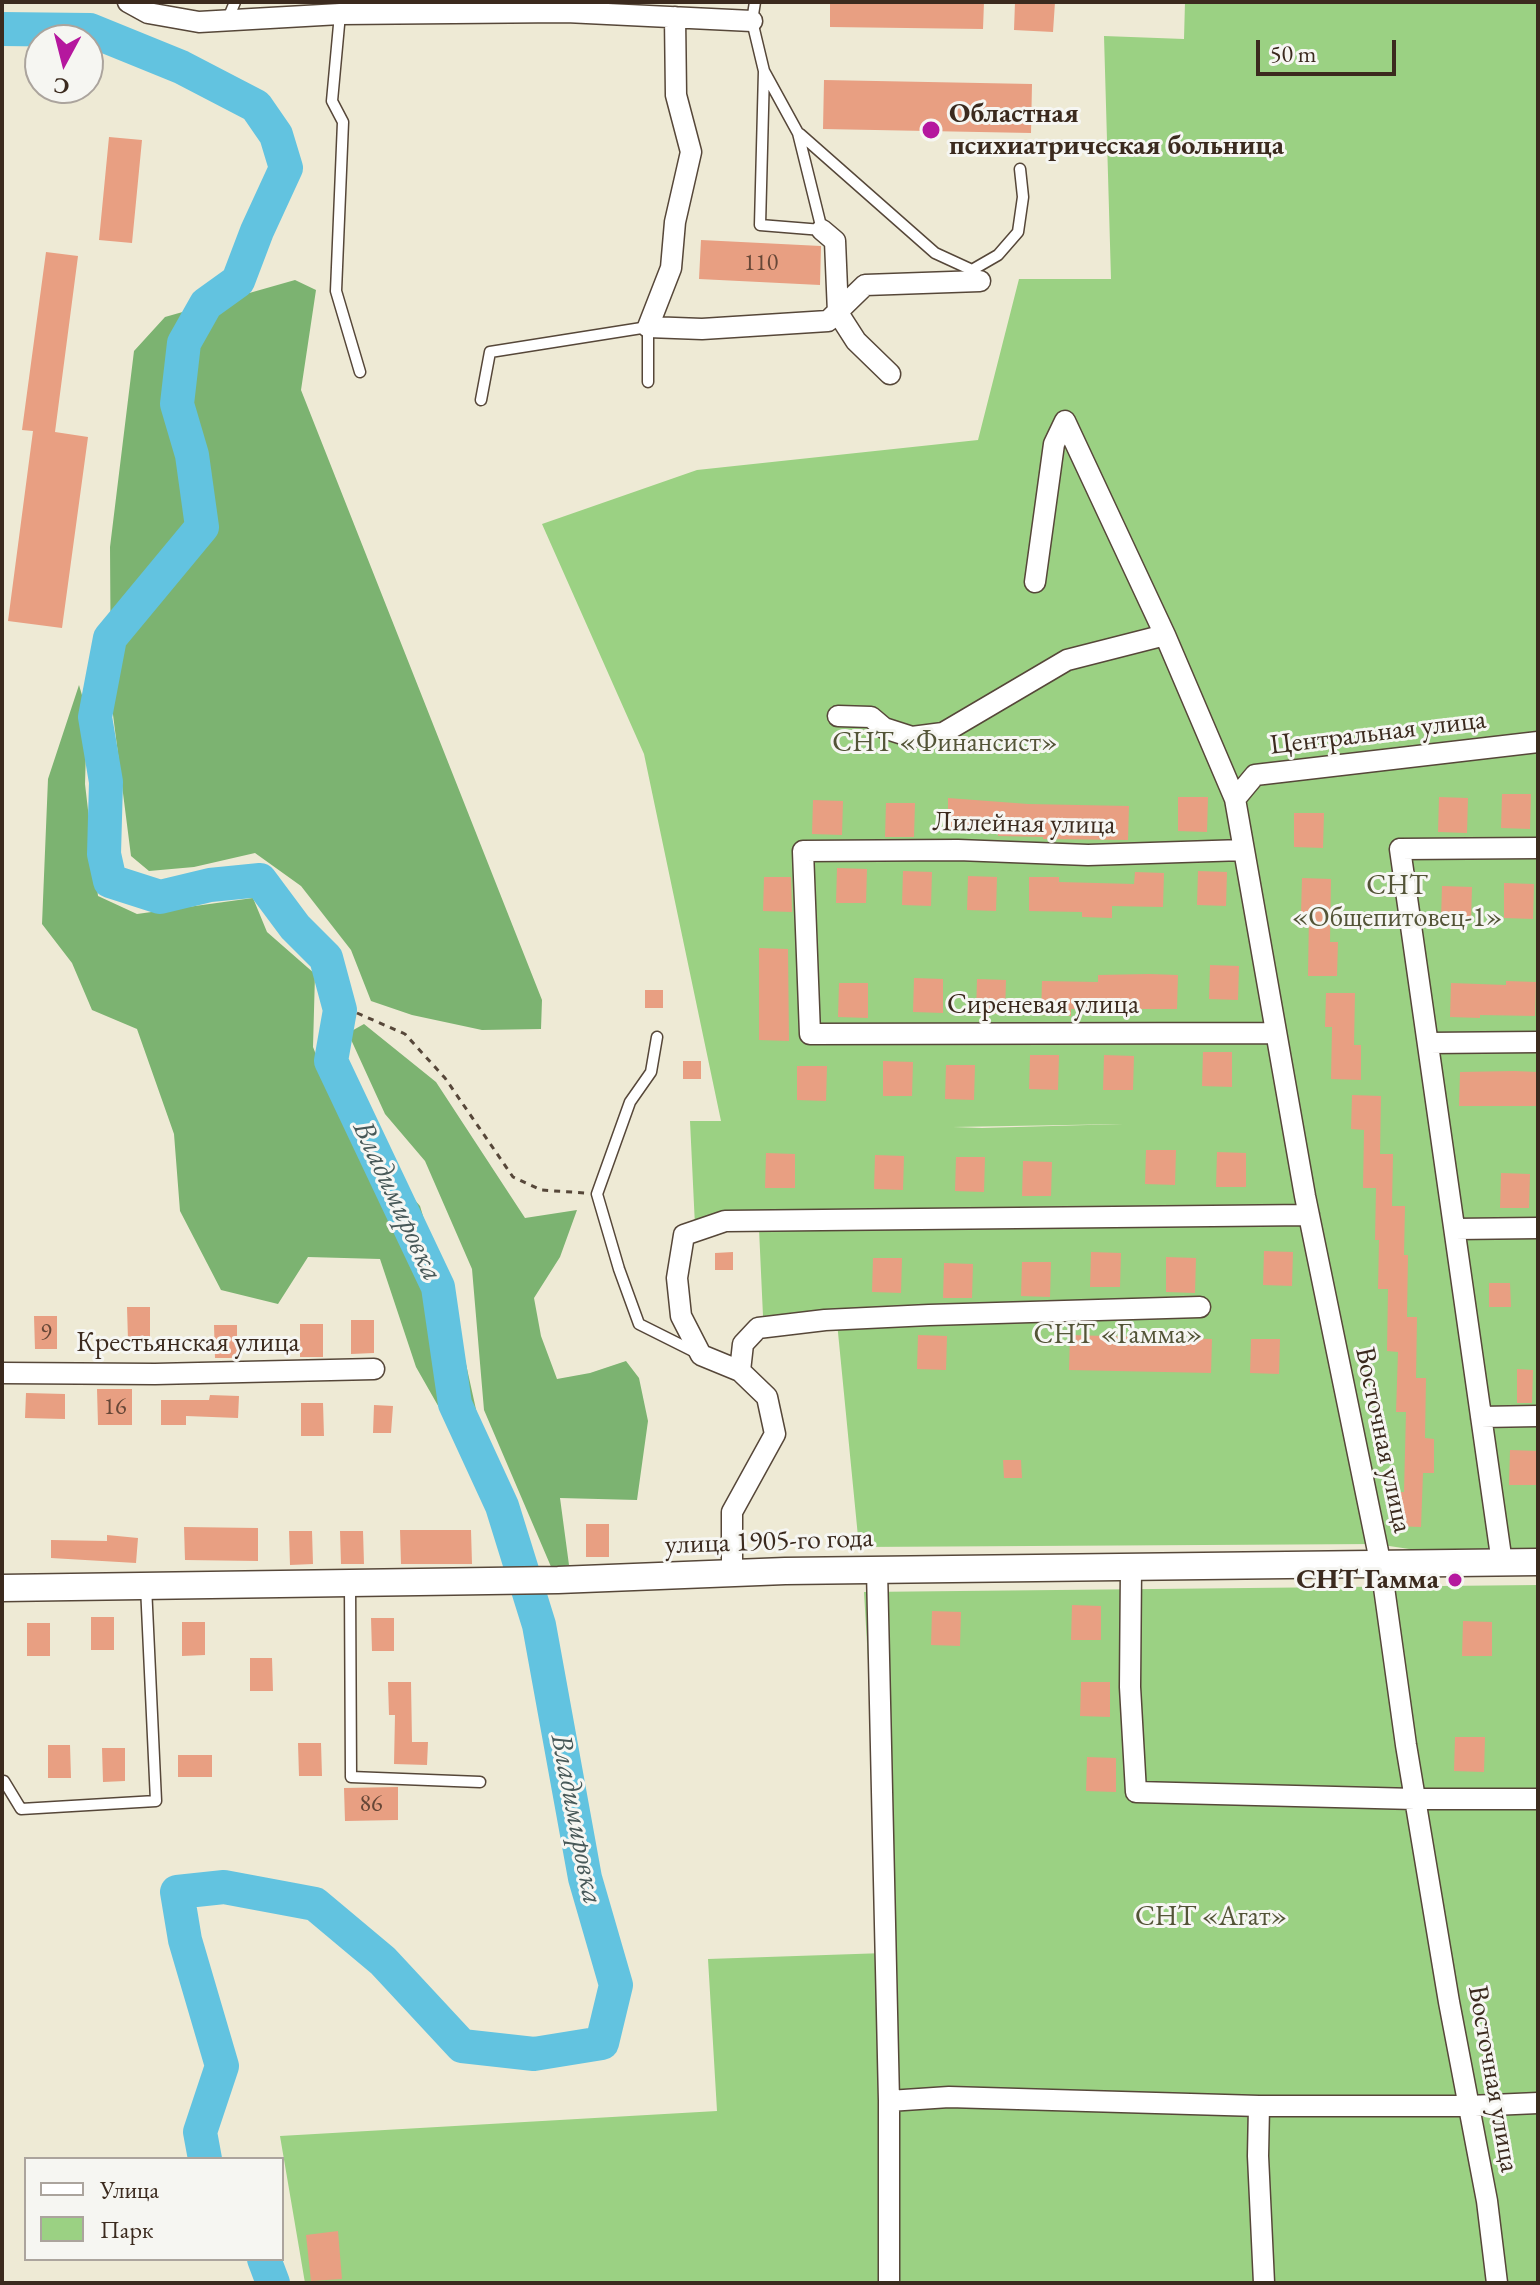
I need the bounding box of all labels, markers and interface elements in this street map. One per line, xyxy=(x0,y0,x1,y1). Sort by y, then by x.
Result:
north arrow xyxy=(24,24,104,104)
scale bar xyxy=(1260,24,1400,74)
text: 50 m xyxy=(1270,38,1317,69)
text: С xyxy=(52,71,71,102)
place label: Областная психиатрическая больница xyxy=(949,97,1284,163)
marker: Областная психиатрическая больница xyxy=(920,119,942,141)
house number: 110 xyxy=(744,249,778,277)
street label: Центральная улица xyxy=(1268,703,1488,763)
park label: СНТ «Финансист» xyxy=(832,726,1058,760)
street label: Лилейная улица xyxy=(932,806,1116,842)
park label: СНТ «Общепитовец-1» xyxy=(1292,869,1502,935)
street label: Сиреневая улица xyxy=(947,988,1139,1022)
water label: Владимировка xyxy=(344,1115,450,1287)
park label: СНТ «Гамма» xyxy=(1034,1318,1202,1352)
house number: 9 xyxy=(40,1319,52,1347)
street label: Крестьянская улица xyxy=(76,1326,300,1360)
street label: Восточная улица xyxy=(1347,1344,1419,1536)
house number: 16 xyxy=(103,1393,127,1421)
street label: улица 1905-го года xyxy=(664,1522,874,1562)
place label: СНТ Гамма xyxy=(1296,1563,1439,1597)
marker: СНТ Гамма xyxy=(1446,1571,1464,1589)
water label: Владимировка xyxy=(542,1731,610,1907)
house number: 86 xyxy=(359,1790,383,1818)
park label: СНТ «Агат» xyxy=(1135,1900,1287,1934)
street label: Восточная улица xyxy=(1460,1983,1526,2175)
legend xyxy=(24,2157,284,2261)
text: Улица xyxy=(100,2174,159,2205)
text: Парк xyxy=(100,2214,153,2245)

